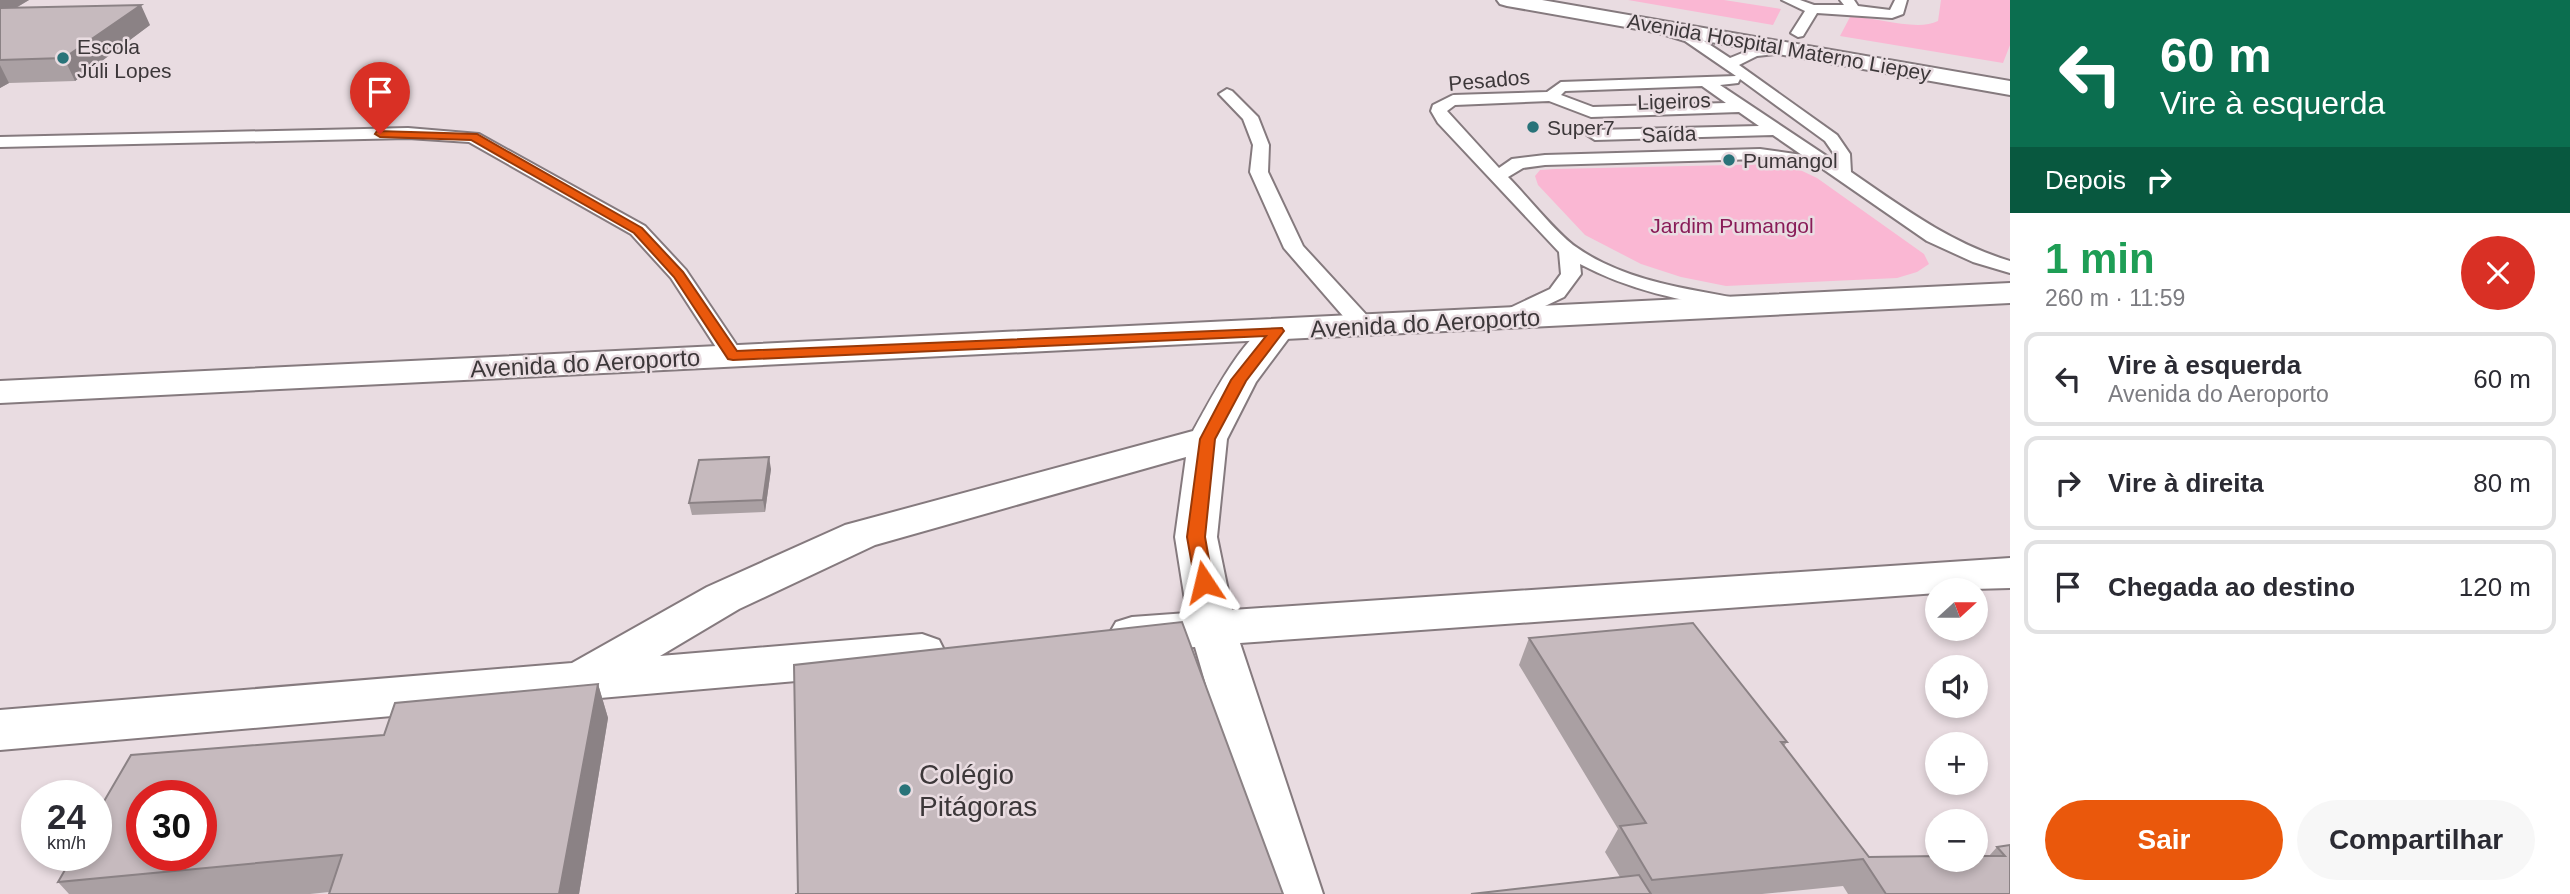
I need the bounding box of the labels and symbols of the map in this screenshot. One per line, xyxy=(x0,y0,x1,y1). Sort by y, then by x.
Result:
street label: Avenida Hospital Materno Liepey xyxy=(1625,9,1933,85)
place label: Escola Júli Lopes xyxy=(77,35,172,82)
marker: Escola Júli Lopes xyxy=(55,50,71,66)
pin xyxy=(350,62,410,134)
street label: Pesados xyxy=(1447,65,1531,95)
street label: Ligeiros xyxy=(1637,88,1711,114)
place label: Super7 xyxy=(1547,116,1615,139)
marker: Super7 xyxy=(1525,119,1541,135)
street label: Saída xyxy=(1641,122,1697,146)
place label: Pumangol xyxy=(1743,149,1838,172)
marker: Pumangol xyxy=(1721,152,1737,168)
park label: Jardim Pumangol xyxy=(1650,214,1814,237)
street label: Avenida do Aeroporto xyxy=(1309,303,1541,343)
street label: Avenida do Aeroporto xyxy=(469,343,701,383)
position arrow xyxy=(1167,545,1241,619)
north arrow xyxy=(1925,578,1988,640)
place label: Colégio Pitágoras xyxy=(919,759,1037,822)
speed limit sign: 30 xyxy=(126,780,217,871)
marker: Colégio Pitágoras xyxy=(897,782,913,798)

